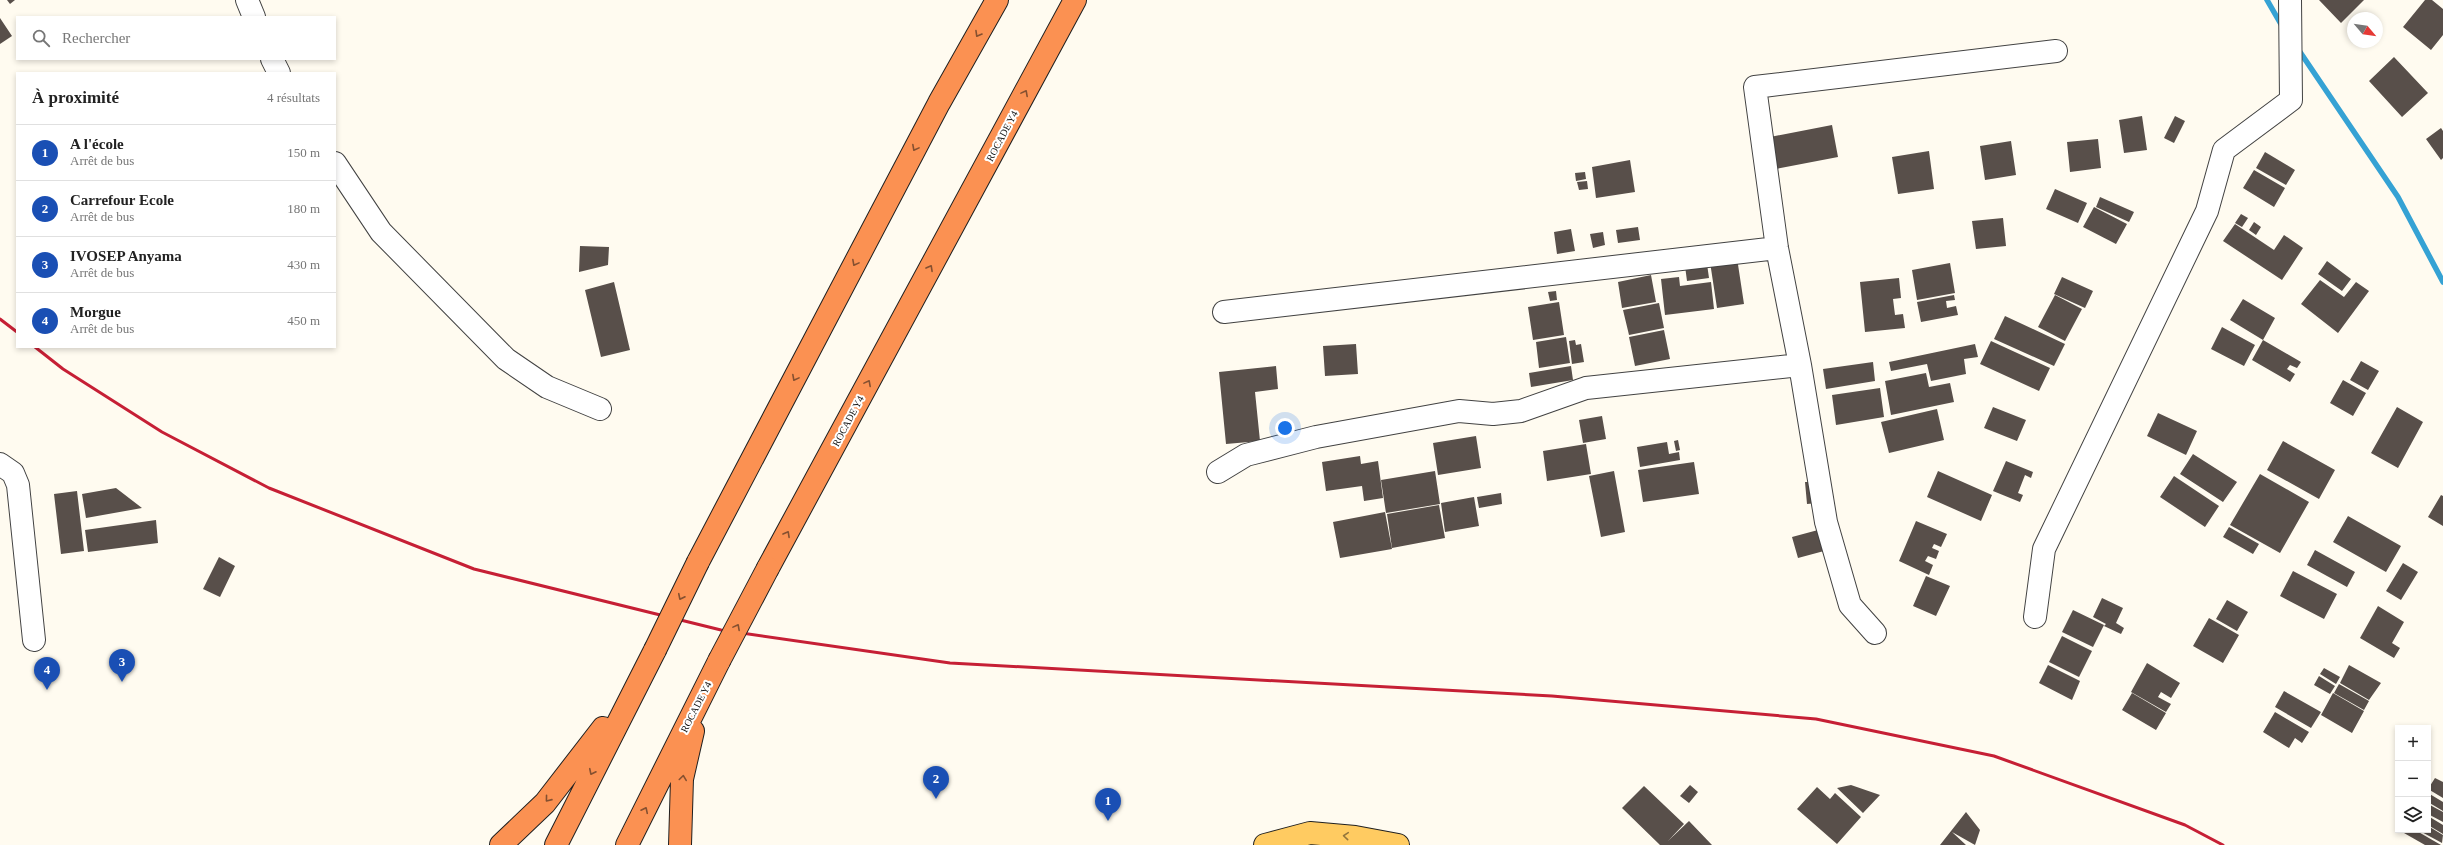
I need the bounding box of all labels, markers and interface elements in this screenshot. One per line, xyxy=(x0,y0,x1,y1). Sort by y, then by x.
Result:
north arrow xyxy=(2347,12,2383,48)
search box xyxy=(16,16,336,60)
icon: search xyxy=(30,27,52,49)
text: Rechercher xyxy=(62,30,130,46)
one-way arrow xyxy=(975,30,982,37)
text: À proximité xyxy=(32,88,119,107)
one-way arrow xyxy=(1021,89,1028,97)
text: 4 résultats xyxy=(267,90,320,105)
street label: ROCADE Y4 xyxy=(984,109,1020,163)
text: A l'école xyxy=(70,136,124,152)
one-way arrow xyxy=(912,143,920,151)
text: 1 xyxy=(42,145,48,160)
text: 150 m xyxy=(287,145,320,160)
text: Arrêt de bus xyxy=(70,153,134,168)
text: Carrefour Ecole xyxy=(70,192,174,208)
text: 2 xyxy=(42,201,48,216)
text: 180 m xyxy=(287,201,320,216)
text: Arrêt de bus xyxy=(70,209,134,224)
text: IVOSEP Anyama xyxy=(70,248,182,264)
text: 3 xyxy=(42,257,48,272)
text: 430 m xyxy=(287,257,320,272)
one-way arrow xyxy=(852,259,860,266)
text: Arrêt de bus xyxy=(70,265,134,280)
one-way arrow xyxy=(925,265,932,272)
text: Morgue xyxy=(70,304,121,320)
text: 4 xyxy=(42,313,48,328)
text: 450 m xyxy=(287,313,320,328)
text: Arrêt de bus xyxy=(70,321,134,336)
one-way arrow xyxy=(792,374,799,381)
one-way arrow xyxy=(863,380,871,387)
street label: ROCADE Y4 xyxy=(830,394,866,448)
your location xyxy=(1275,418,1295,438)
one-way arrow xyxy=(782,531,790,538)
one-way arrow xyxy=(678,593,686,601)
one-way arrow xyxy=(733,623,740,631)
pin: 3 xyxy=(109,649,135,682)
pin: 4 xyxy=(34,657,60,690)
street label: ROCADE Y4 xyxy=(679,680,713,734)
map controls xyxy=(2395,725,2431,833)
button: + xyxy=(2395,725,2431,761)
button: − xyxy=(2395,761,2431,797)
pin: 2 xyxy=(923,766,949,799)
one-way arrow xyxy=(590,767,597,775)
one-way arrow xyxy=(678,775,687,781)
pin: 1 xyxy=(1095,788,1121,821)
one-way arrow xyxy=(546,795,553,802)
button: layers xyxy=(2395,797,2431,833)
one-way arrow xyxy=(640,807,648,814)
one-way arrow xyxy=(1343,832,1349,841)

